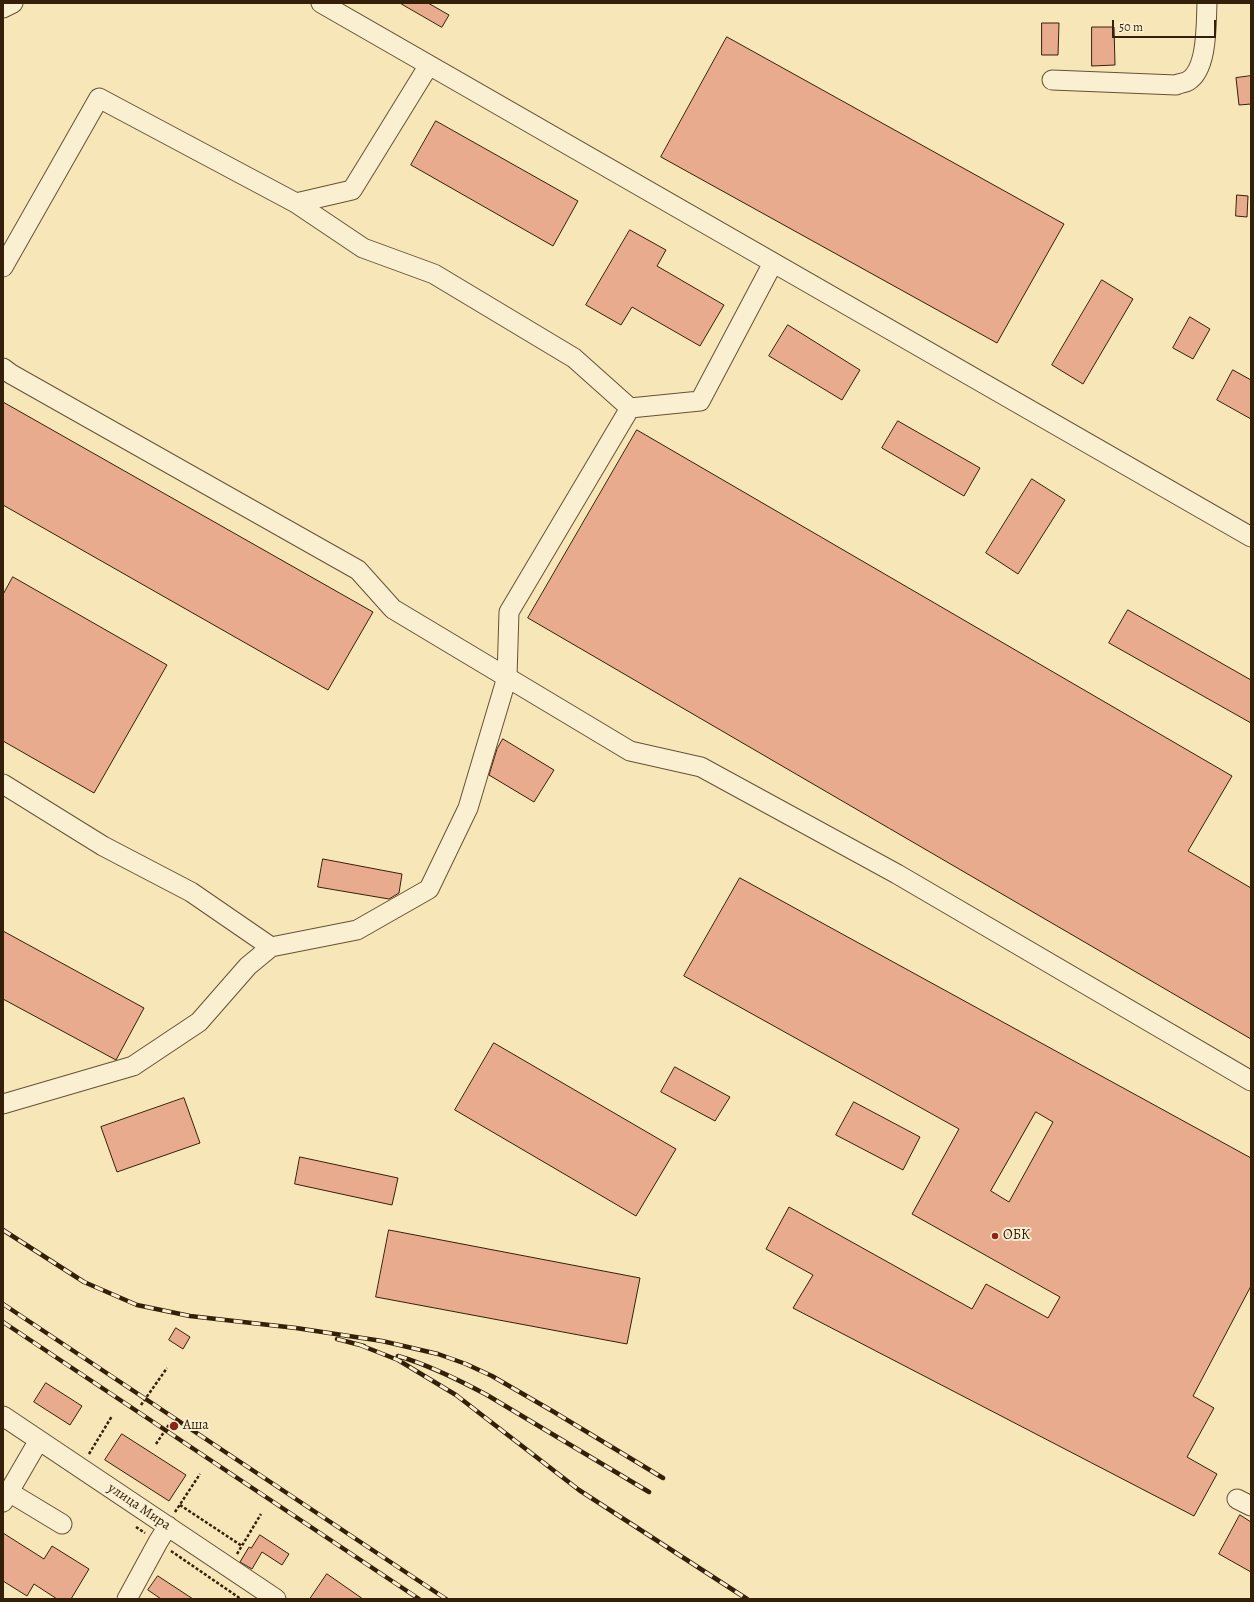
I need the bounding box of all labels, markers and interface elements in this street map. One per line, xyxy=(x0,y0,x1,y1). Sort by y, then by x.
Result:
scale bar xyxy=(1114,12,1218,38)
text: 50 m xyxy=(1119,19,1143,35)
place label: ОБК xyxy=(1003,1228,1030,1244)
marker: ОБК xyxy=(990,1231,1000,1241)
place label: Аша xyxy=(183,1418,209,1434)
marker: Аша xyxy=(168,1420,180,1432)
street label: улица Мира xyxy=(104,1480,174,1534)

